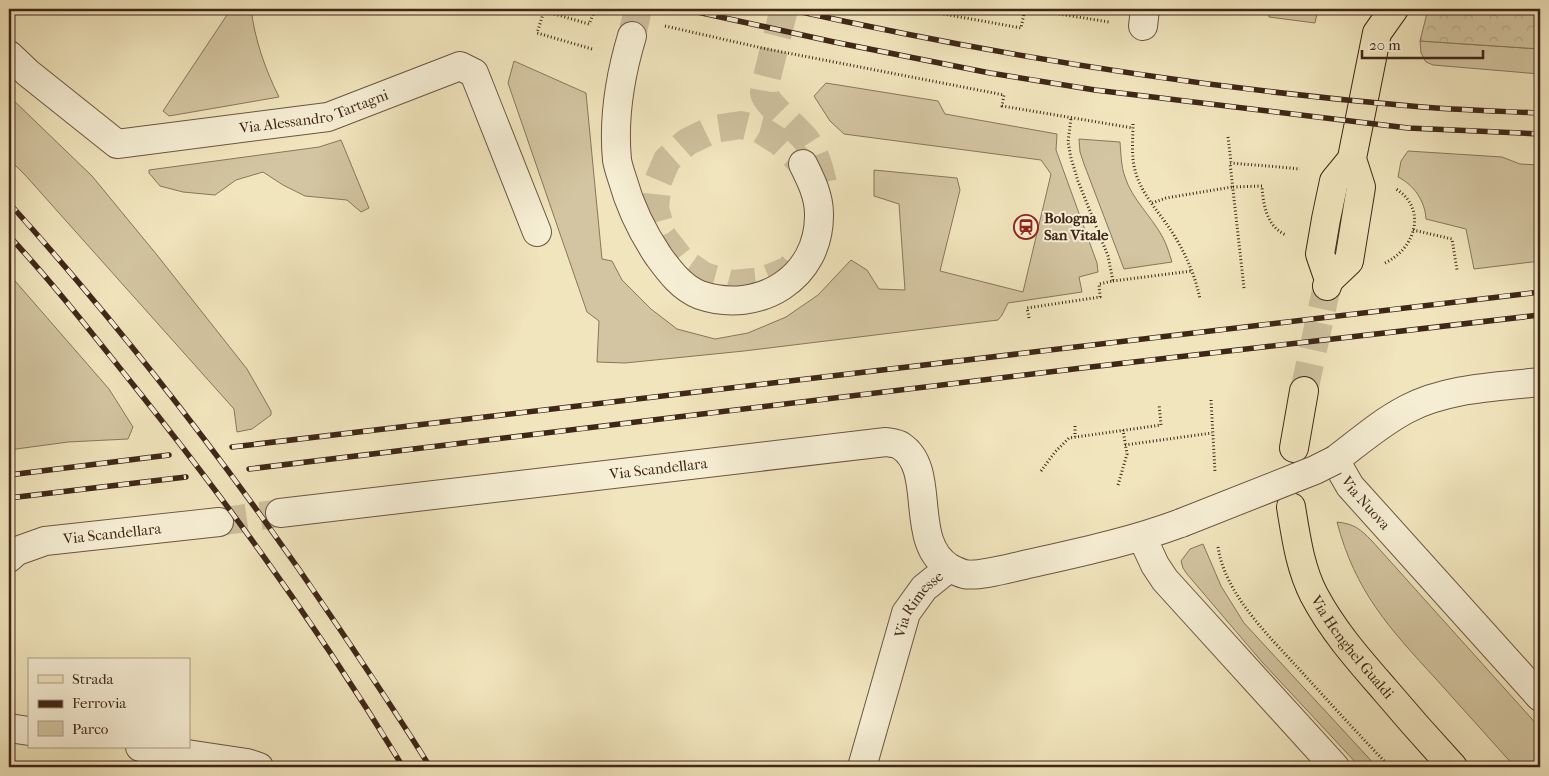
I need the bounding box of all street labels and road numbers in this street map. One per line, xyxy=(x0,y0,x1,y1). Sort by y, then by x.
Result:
street label: Via Alessandro Tartagni xyxy=(237,85,391,137)
street label: Via Scandellara xyxy=(608,454,709,483)
street label: Via Nuova xyxy=(1337,472,1395,534)
street label: Via Scandellara xyxy=(61,519,163,548)
street label: Via Rimesse xyxy=(890,567,947,641)
street label: Via Henghel Gualdi xyxy=(1306,591,1398,703)

